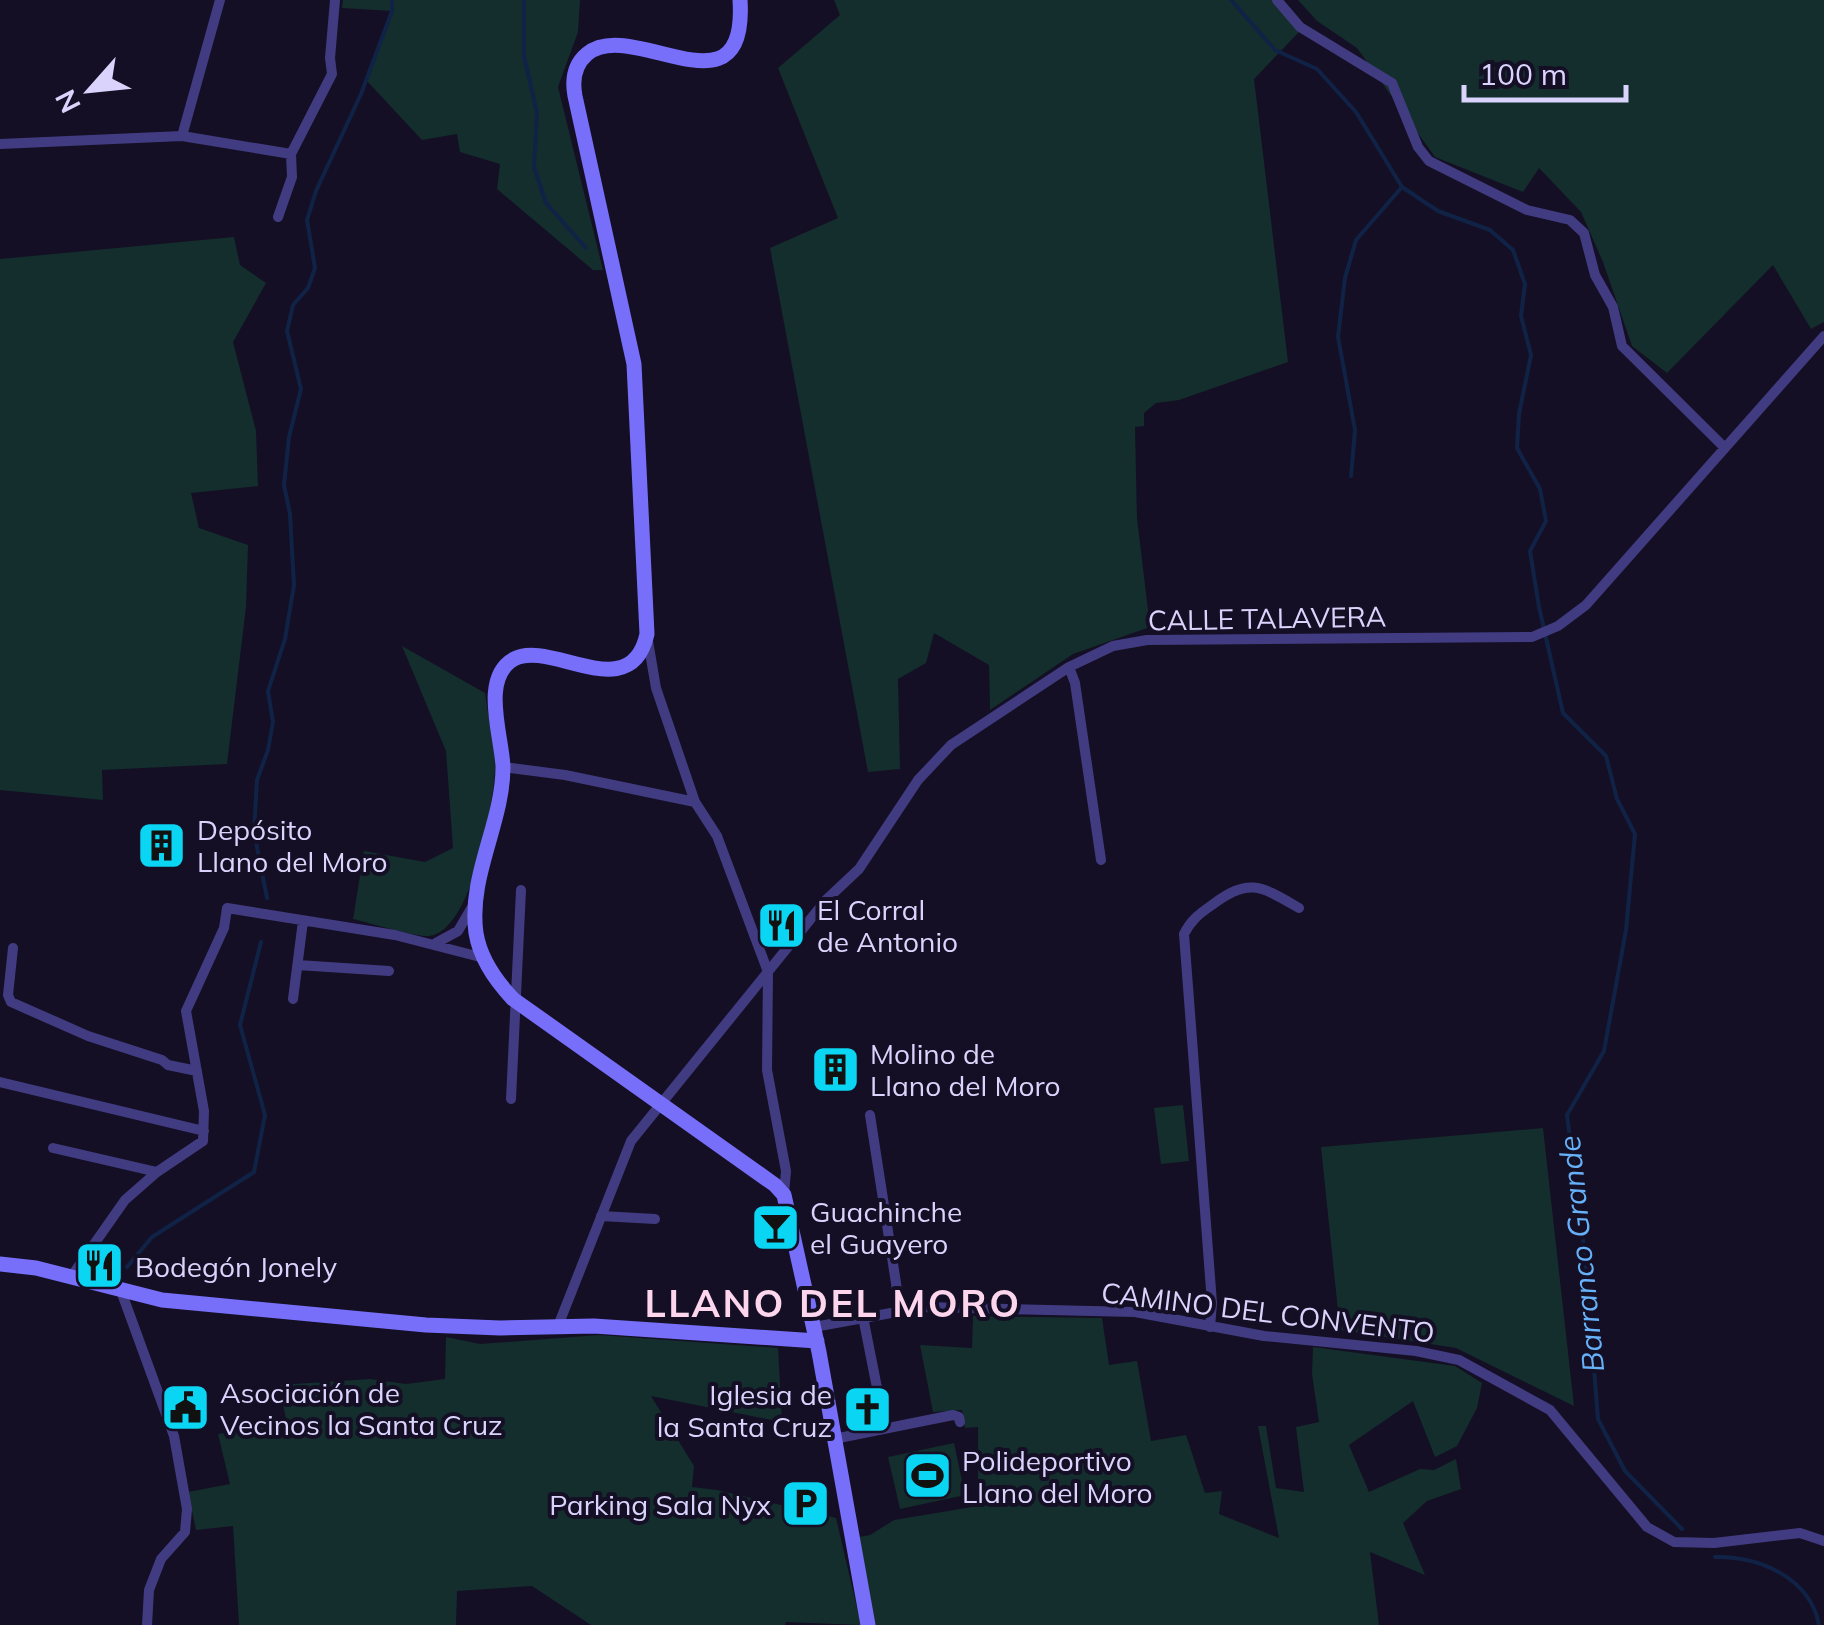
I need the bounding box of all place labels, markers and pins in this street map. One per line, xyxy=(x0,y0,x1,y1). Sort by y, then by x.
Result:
place label: Depósito Llano del Moro xyxy=(197,812,387,879)
building icon: Depósito Llano del Moro xyxy=(136,819,188,871)
place label: El Corral de Antonio xyxy=(817,892,958,959)
restaurant icon: El Corral de Antonio xyxy=(756,899,808,951)
place label: Molino de Llano del Moro xyxy=(870,1036,1060,1103)
building icon: Molino de Llano del Moro xyxy=(809,1043,861,1095)
place label: Guachinche el Guayero xyxy=(810,1194,962,1261)
bar icon: Guachinche el Guayero xyxy=(749,1201,801,1253)
restaurant icon: Bodegón Jonely xyxy=(74,1240,126,1292)
place label: Bodegón Jonely xyxy=(135,1249,337,1284)
place label: Asociación de Vecinos la Santa Cruz xyxy=(220,1375,503,1442)
place label: Iglesia de la Santa Cruz xyxy=(657,1377,832,1444)
public building icon: Asociación de Vecinos la Santa Cruz xyxy=(159,1382,211,1434)
church icon: Iglesia de la Santa Cruz xyxy=(841,1384,893,1436)
place label: Polideportivo Llano del Moro xyxy=(962,1443,1152,1510)
sports icon: Polideportivo Llano del Moro xyxy=(901,1450,953,1502)
parking icon: Parking Sala Nyx xyxy=(780,1478,832,1530)
place label: Parking Sala Nyx xyxy=(549,1487,771,1522)

